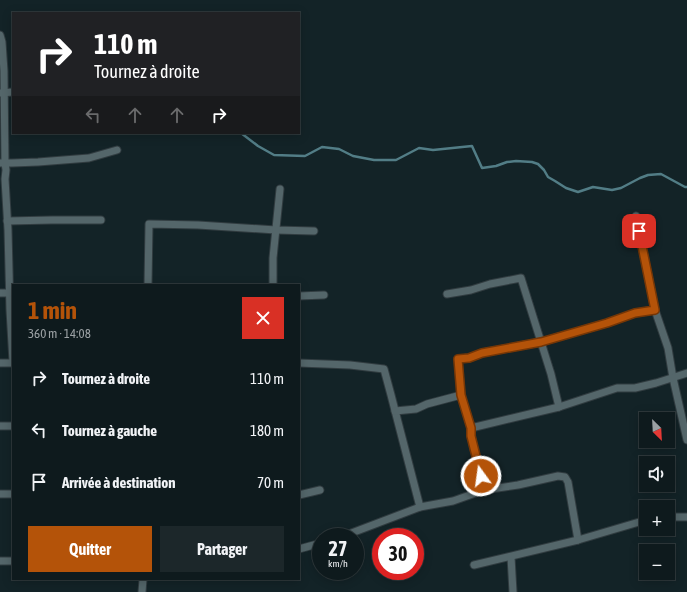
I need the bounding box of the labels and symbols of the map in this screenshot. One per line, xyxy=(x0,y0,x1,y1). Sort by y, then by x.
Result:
pin xyxy=(622,214,656,248)
north arrow xyxy=(639,412,675,448)
position arrow xyxy=(460,455,502,497)
speed limit sign: 30 xyxy=(372,528,424,580)

